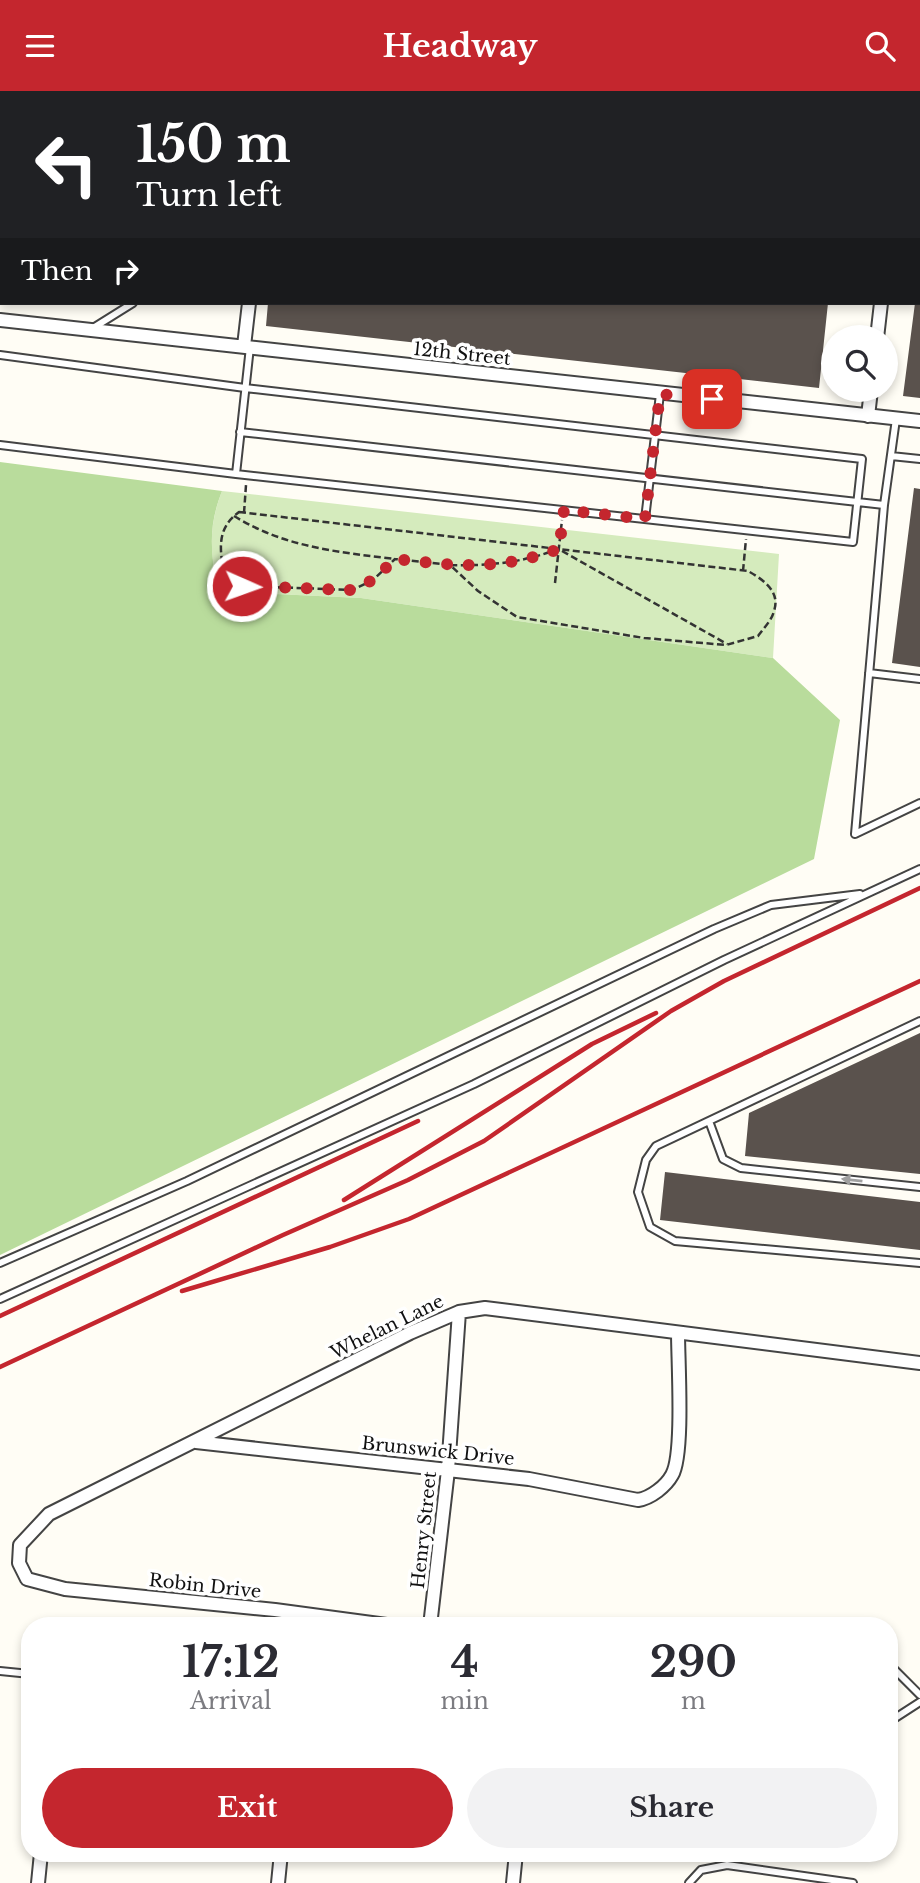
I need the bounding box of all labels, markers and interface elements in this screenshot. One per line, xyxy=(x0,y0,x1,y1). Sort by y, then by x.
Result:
text: Headway xyxy=(383,26,537,66)
icon: menu xyxy=(21,27,59,65)
icon: search xyxy=(861,27,899,65)
text: 150 m xyxy=(136,114,291,175)
icon: left xyxy=(21,119,112,210)
text: Turn left xyxy=(136,175,282,215)
icon: right xyxy=(107,252,145,290)
text: Then xyxy=(21,255,93,287)
map controls xyxy=(821,325,898,402)
button: search xyxy=(821,325,898,402)
street label: 12th Street xyxy=(412,338,512,370)
pin xyxy=(682,369,742,429)
icon: arrive xyxy=(693,380,731,418)
position arrow xyxy=(205,549,279,623)
one-way arrow xyxy=(841,1174,863,1185)
street label: Whelan Lane xyxy=(326,1290,447,1364)
street label: Brunswick Drive xyxy=(361,1432,515,1470)
street label: Henry Street xyxy=(407,1470,441,1590)
street label: Robin Drive xyxy=(148,1569,262,1603)
text: 17:12 xyxy=(182,1636,279,1688)
text: 4 xyxy=(451,1636,479,1688)
text: 290 xyxy=(650,1636,737,1688)
text: Arrival xyxy=(190,1687,271,1715)
text: min xyxy=(440,1687,489,1715)
text: m xyxy=(681,1687,706,1715)
button: Exit xyxy=(42,1768,453,1848)
button: Share xyxy=(467,1768,877,1848)

